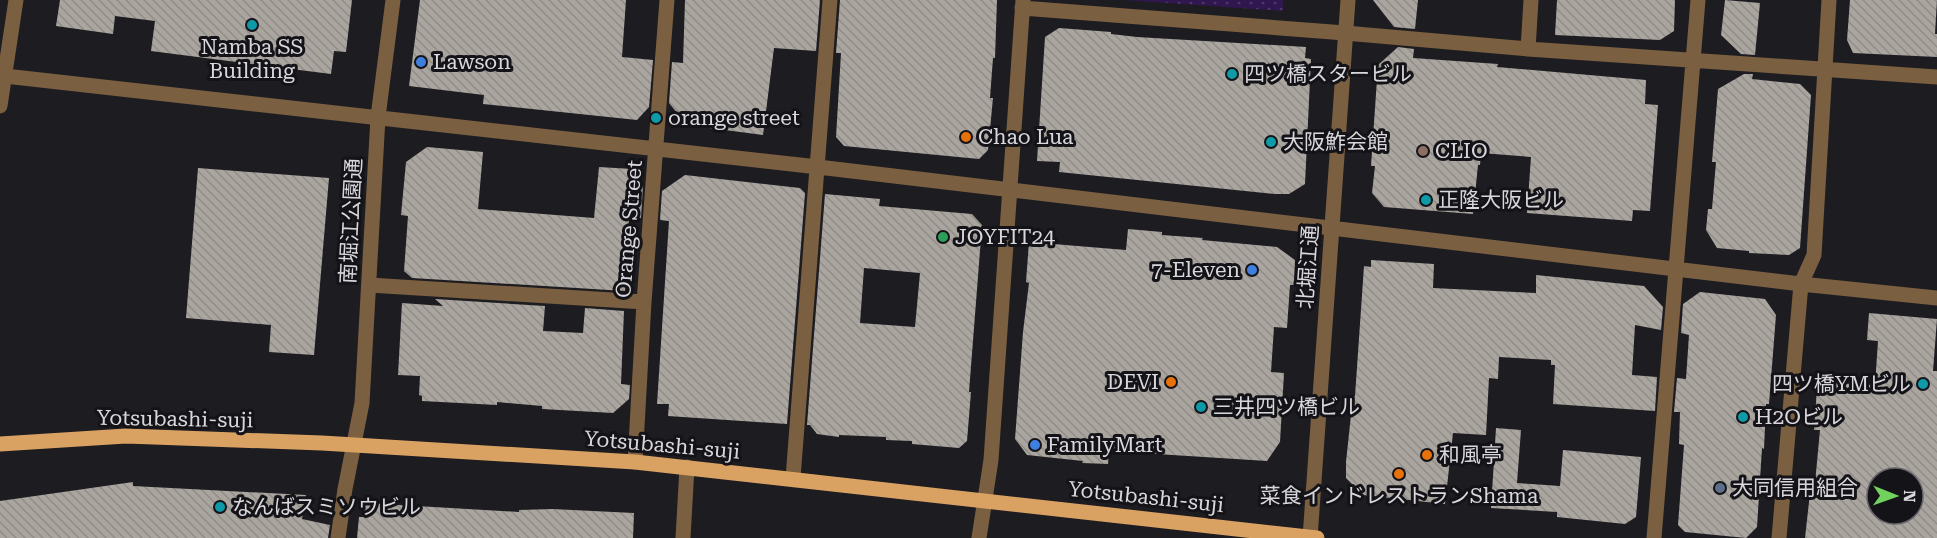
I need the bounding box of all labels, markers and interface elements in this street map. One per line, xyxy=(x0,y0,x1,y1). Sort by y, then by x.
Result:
marker: Namba SS Building xyxy=(245,18,259,32)
place label: Namba SS Building xyxy=(201,35,303,83)
place label: Lawson xyxy=(433,50,511,74)
marker: Lawson xyxy=(414,55,428,69)
place label: 四ツ橋スタービル xyxy=(1244,62,1412,86)
marker: 四ツ橋スタービル xyxy=(1225,67,1239,81)
place label: orange street xyxy=(668,106,800,130)
marker: orange street xyxy=(649,111,663,125)
place label: Chao Lua xyxy=(978,125,1074,149)
marker: Chao Lua xyxy=(959,130,973,144)
place label: 大阪鮓会館 xyxy=(1283,130,1388,154)
marker: 大阪鮓会館 xyxy=(1264,135,1278,149)
place label: CLIO xyxy=(1435,139,1488,163)
marker: CLIO xyxy=(1416,144,1430,158)
street label: 南堀江公園通 xyxy=(336,157,366,285)
street label: Orange Street xyxy=(611,159,647,299)
place label: 正隆大阪ビル xyxy=(1438,188,1564,212)
marker: 正隆大阪ビル xyxy=(1419,193,1433,207)
street label: 北堀江通 xyxy=(1293,224,1323,310)
place label: JOYFIT24 xyxy=(955,225,1055,249)
marker: JOYFIT24 xyxy=(936,230,950,244)
place label: 7-Eleven xyxy=(1151,258,1240,282)
marker: 7-Eleven xyxy=(1245,263,1259,277)
place label: DEVI xyxy=(1107,370,1159,394)
place label: 四ツ橋YMビル xyxy=(1772,372,1911,396)
marker: DEVI xyxy=(1164,375,1178,389)
marker: 四ツ橋YMビル xyxy=(1916,377,1930,391)
place label: 三井四ツ橋ビル xyxy=(1213,395,1360,419)
marker: 三井四ツ橋ビル xyxy=(1194,400,1208,414)
place label: H2Oビル xyxy=(1755,405,1843,429)
street label: Yotsubashi-suji xyxy=(96,406,254,432)
marker: H2Oビル xyxy=(1736,410,1750,424)
street label: Yotsubashi-suji xyxy=(583,426,741,464)
place label: FamilyMart xyxy=(1047,433,1163,457)
marker: FamilyMart xyxy=(1028,438,1042,452)
place label: 和風亭 xyxy=(1439,443,1502,467)
marker: 和風亭 xyxy=(1420,448,1434,462)
north arrow xyxy=(1865,466,1925,526)
marker: 菜食インドレストランShama xyxy=(1392,467,1406,481)
place label: 大同信用組合 xyxy=(1732,476,1858,500)
street label: Yotsubashi-suji xyxy=(1067,477,1225,517)
marker: 大同信用組合 xyxy=(1713,481,1727,495)
place label: 菜食インドレストランShama xyxy=(1260,484,1539,508)
text: N xyxy=(1900,490,1919,503)
place label: なんばスミソウビル xyxy=(232,495,421,519)
marker: なんばスミソウビル xyxy=(213,500,227,514)

